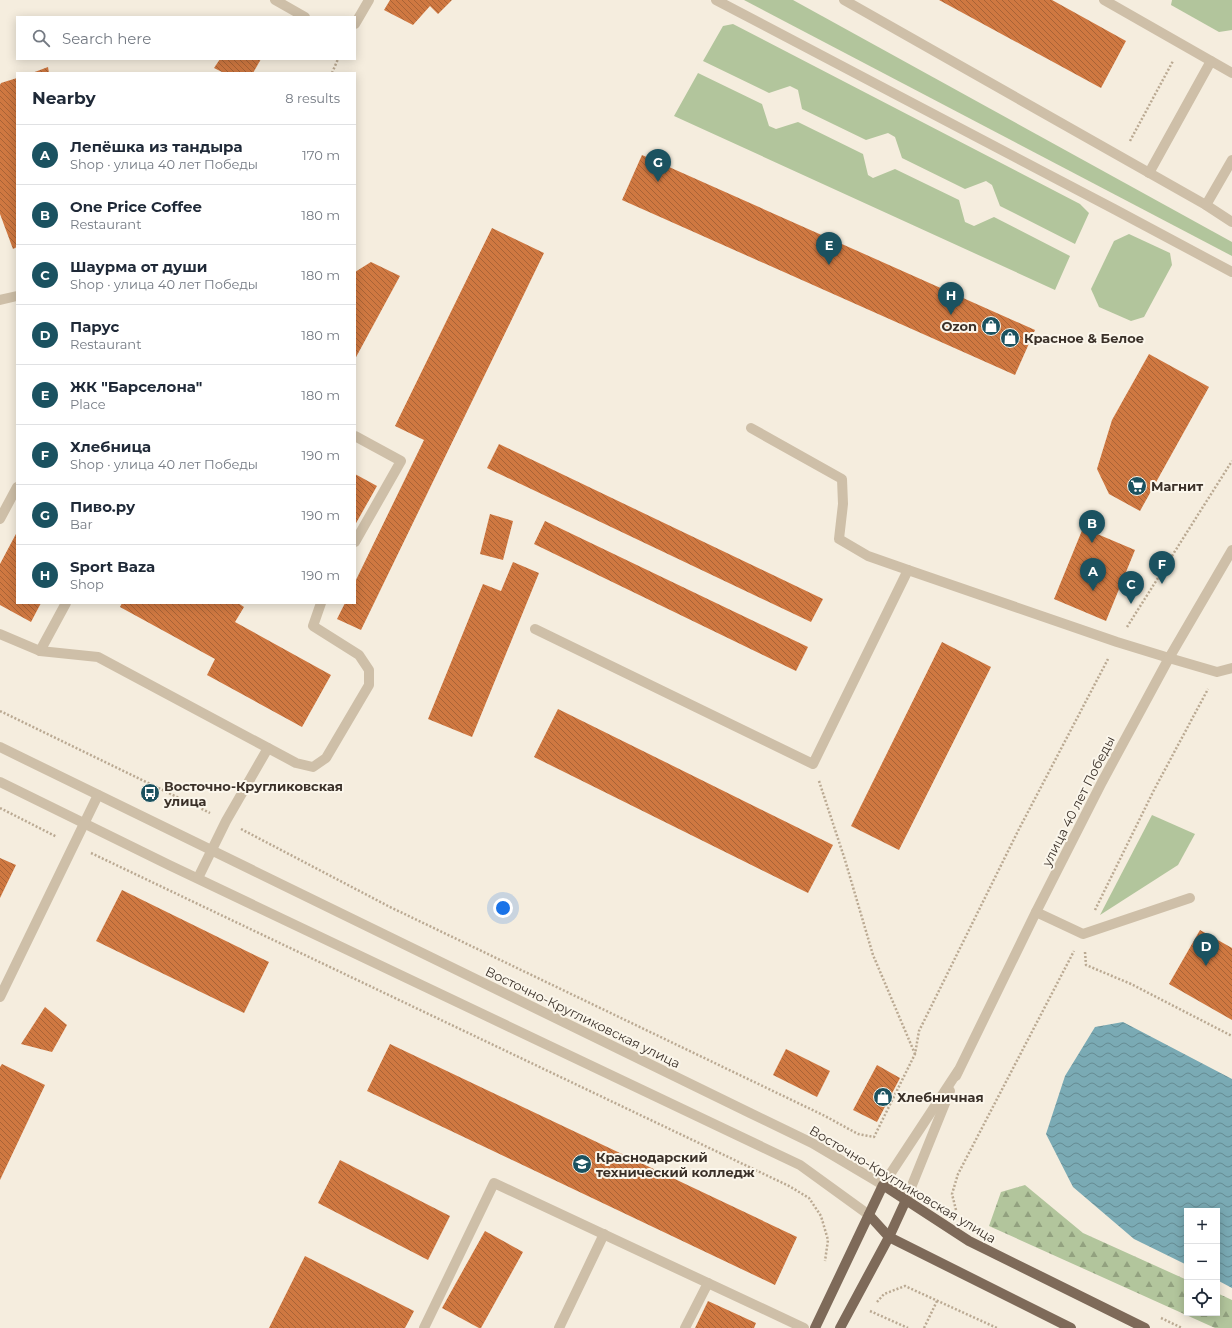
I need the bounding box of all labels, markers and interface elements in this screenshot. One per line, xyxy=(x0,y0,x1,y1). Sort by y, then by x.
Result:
search box xyxy=(16,16,356,60)
icon: search xyxy=(30,27,52,49)
text: Search here xyxy=(62,29,151,48)
text: Nearby xyxy=(32,88,96,108)
text: 8 results xyxy=(285,90,340,106)
text: Лепёшка из тандыра xyxy=(70,137,242,156)
text: A xyxy=(40,147,50,163)
text: 170 m xyxy=(302,147,340,163)
pin: G xyxy=(645,149,671,182)
text: Shop · улица 40 лет Победы xyxy=(70,156,258,172)
text: One Price Coffee xyxy=(70,197,202,216)
text: B xyxy=(40,207,50,223)
text: 180 m xyxy=(301,207,340,223)
text: Restaurant xyxy=(70,216,141,232)
pin: E xyxy=(816,232,842,265)
text: Шаурма от души xyxy=(70,257,207,276)
text: C xyxy=(40,267,50,283)
text: 180 m xyxy=(301,267,340,283)
text: Shop · улица 40 лет Победы xyxy=(70,276,258,292)
pin: H xyxy=(938,282,964,315)
shop icon: Ozon xyxy=(980,315,1002,337)
text: Парус xyxy=(70,317,119,336)
place label: Ozon xyxy=(942,318,977,334)
text: D xyxy=(40,327,50,343)
text: 180 m xyxy=(301,327,340,343)
shop icon: Красное & Белое xyxy=(999,327,1021,349)
place label: Красное & Белое xyxy=(1024,330,1144,346)
text: Restaurant xyxy=(70,336,141,352)
text: ЖК "Барселона" xyxy=(70,377,202,396)
text: E xyxy=(41,387,49,403)
text: 180 m xyxy=(301,387,340,403)
text: Place xyxy=(70,396,106,412)
text: Хлебница xyxy=(70,437,151,456)
text: F xyxy=(41,447,49,463)
text: 190 m xyxy=(302,447,340,463)
text: Shop · улица 40 лет Победы xyxy=(70,456,258,472)
supermarket icon: Магнит xyxy=(1126,475,1148,497)
place label: Магнит xyxy=(1151,478,1203,494)
text: Пиво.ру xyxy=(70,497,135,516)
text: G xyxy=(40,507,50,523)
text: 190 m xyxy=(302,507,340,523)
pin: B xyxy=(1079,510,1105,543)
text: Bar xyxy=(70,516,93,532)
pin: F xyxy=(1149,551,1175,584)
text: Sport Baza xyxy=(70,557,155,576)
pin: A xyxy=(1080,558,1106,591)
text: H xyxy=(40,567,50,583)
text: 190 m xyxy=(302,567,340,583)
pin: C xyxy=(1118,571,1144,604)
text: Shop xyxy=(70,576,104,592)
street label: улица 40 лет Победы xyxy=(1038,733,1118,870)
place label: Восточно-Кругликовская улица xyxy=(163,778,343,809)
bus stop icon: Восточно-Кругликовская улица xyxy=(139,782,161,804)
your location xyxy=(493,898,513,918)
pin: D xyxy=(1193,933,1219,966)
street label: Восточно-Кругликовская улица xyxy=(483,963,683,1071)
shop icon: Хлебничная xyxy=(872,1086,894,1108)
place label: Хлебничная xyxy=(897,1089,984,1105)
street label: Восточно-Кругликовская улица xyxy=(807,1122,999,1246)
place label: Краснодарский технический колледж xyxy=(596,1149,755,1180)
school or university icon: Краснодарский технический колледж xyxy=(571,1153,593,1175)
map controls xyxy=(1184,1208,1220,1316)
button: + xyxy=(1184,1208,1220,1244)
button: − xyxy=(1184,1244,1220,1280)
button: locate xyxy=(1184,1280,1220,1316)

